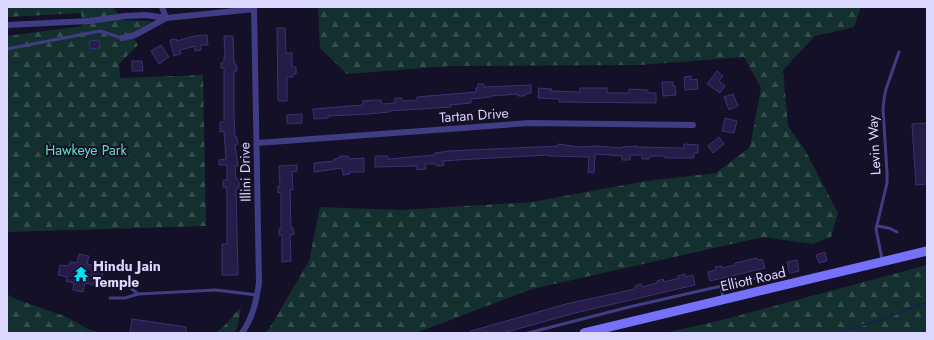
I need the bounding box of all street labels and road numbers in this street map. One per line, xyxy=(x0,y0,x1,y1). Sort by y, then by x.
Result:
street label: Tartan Drive xyxy=(439,103,509,127)
street label: Levin Way xyxy=(862,114,886,175)
street label: Illini Drive xyxy=(234,142,256,202)
street label: Elliott Road xyxy=(718,262,788,296)

